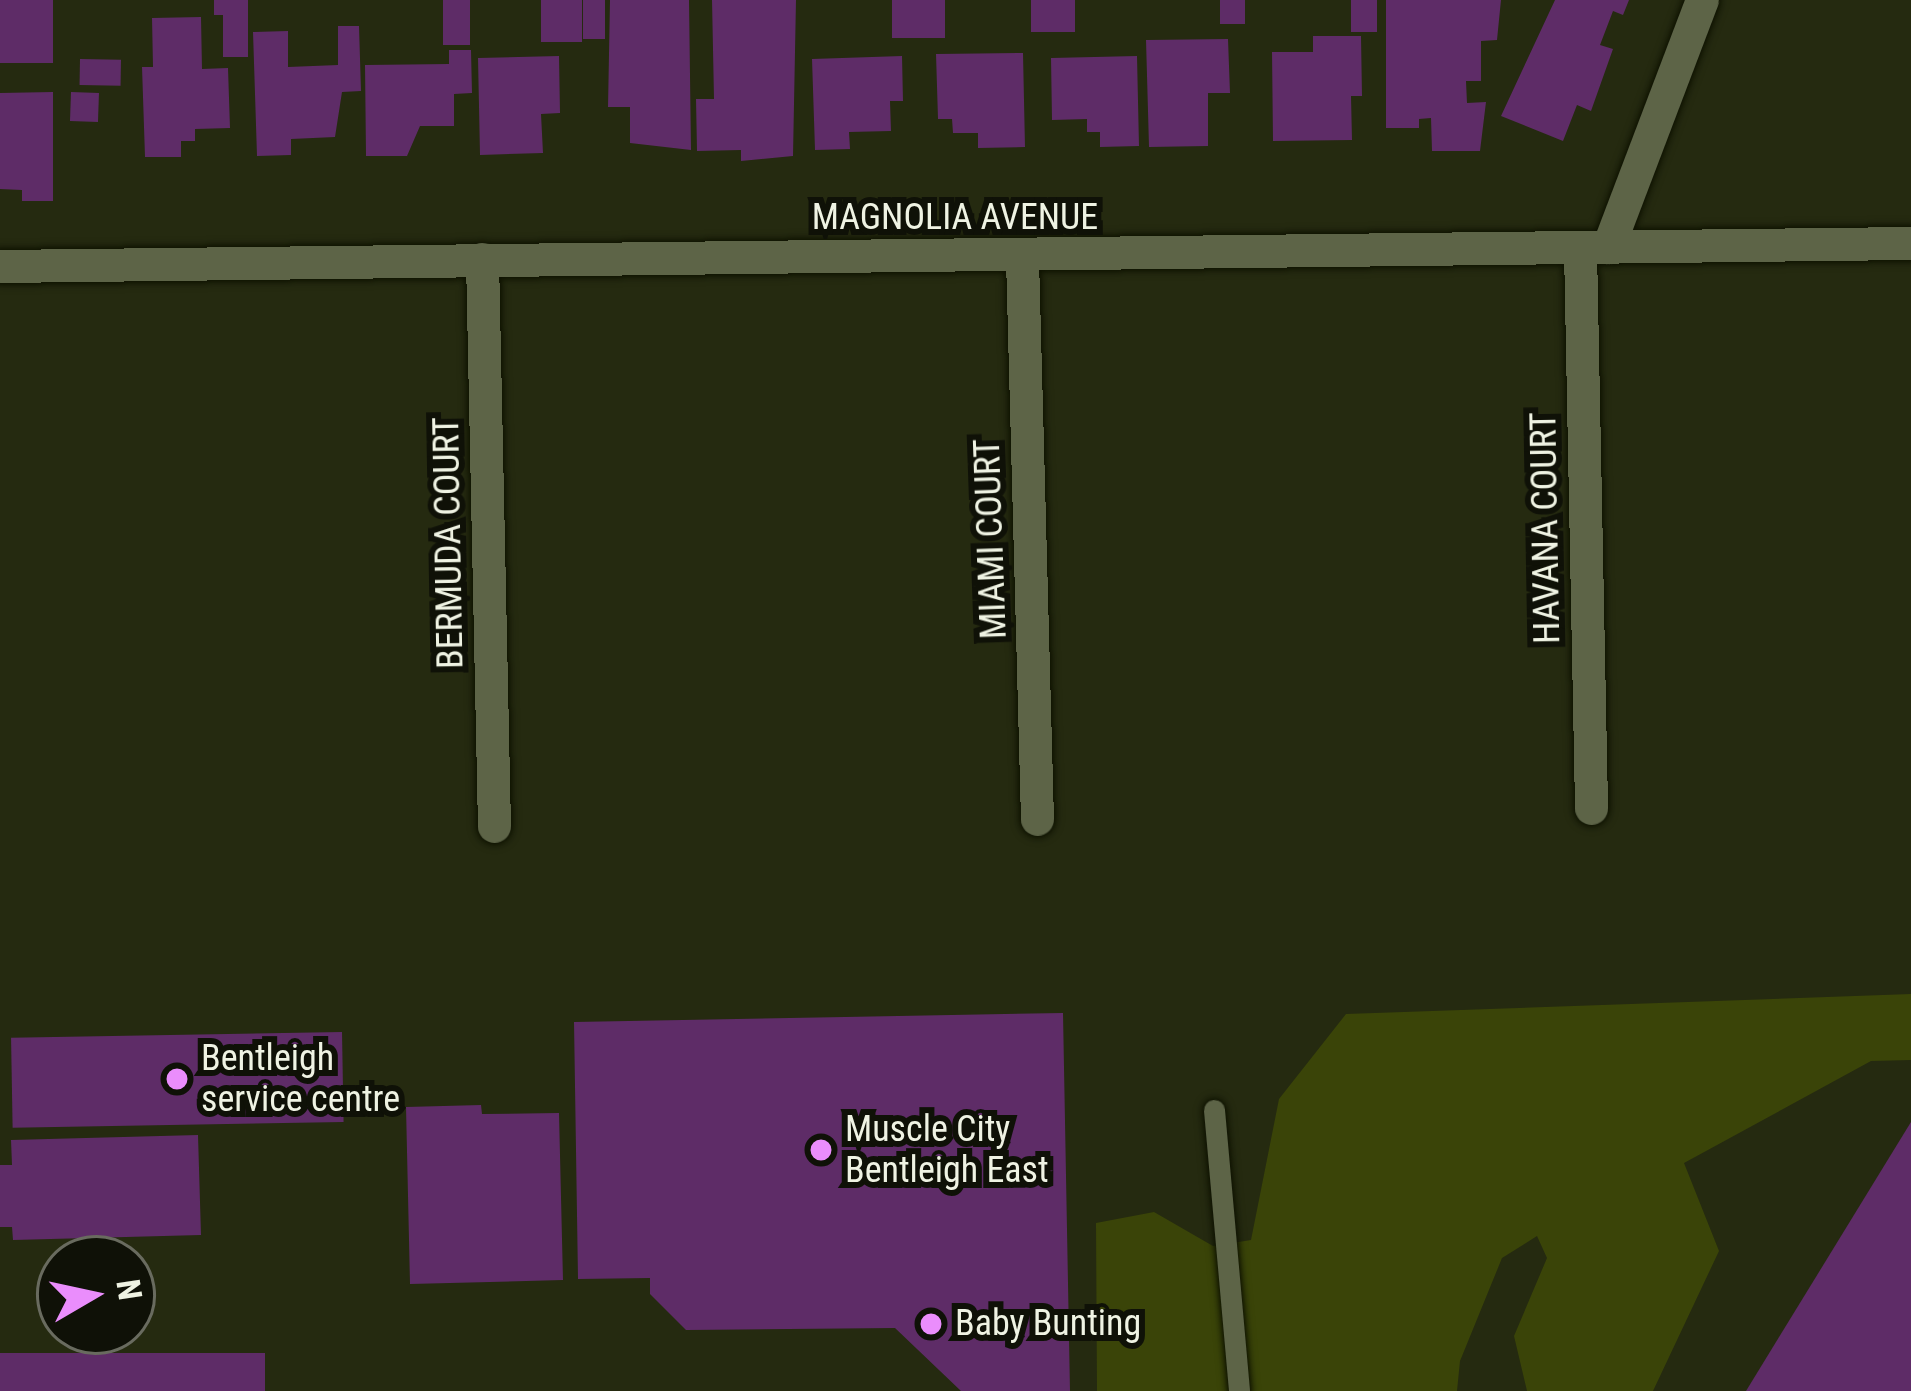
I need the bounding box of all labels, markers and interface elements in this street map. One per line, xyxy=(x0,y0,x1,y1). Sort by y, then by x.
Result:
street label: MAGNOLIA AVENUE xyxy=(812,196,1098,240)
street label: HAVANA COURT xyxy=(1522,412,1570,644)
street label: BERMUDA COURT xyxy=(425,417,473,669)
street label: MIAMI COURT xyxy=(966,438,1016,640)
place label: Bentleigh service centre xyxy=(201,1036,400,1121)
marker: Bentleigh service centre xyxy=(164,1066,190,1092)
place label: Muscle City Bentleigh East xyxy=(845,1107,1049,1192)
marker: Muscle City Bentleigh East xyxy=(808,1137,834,1163)
north arrow xyxy=(36,1235,156,1355)
text: N xyxy=(108,1277,150,1303)
place label: Baby Bunting xyxy=(955,1302,1141,1346)
marker: Baby Bunting xyxy=(918,1311,944,1337)

